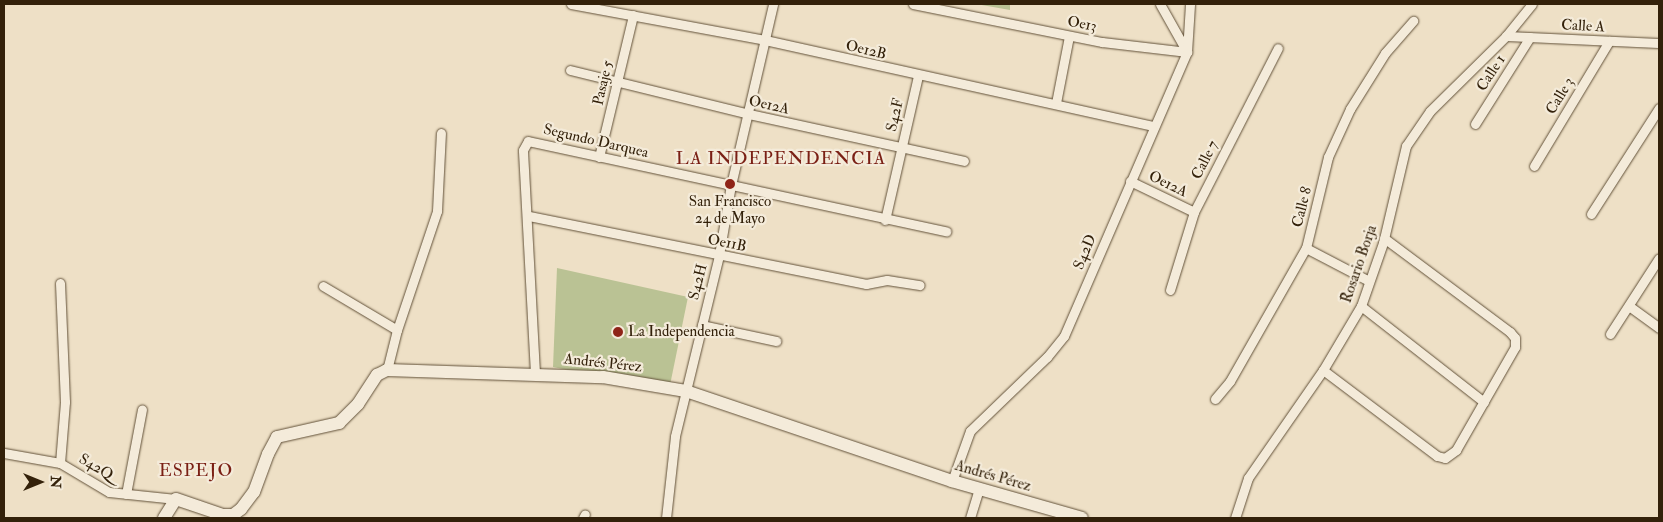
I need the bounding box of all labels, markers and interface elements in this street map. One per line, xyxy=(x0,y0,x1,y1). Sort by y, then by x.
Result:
street label: Oe13 xyxy=(1066,12,1098,36)
street label: Calle A xyxy=(1561,16,1605,36)
street label: Oe12B xyxy=(844,37,888,63)
street label: Calle 1 xyxy=(1473,52,1509,94)
street label: Pasaje 5 xyxy=(589,59,617,107)
street label: Calle 3 xyxy=(1542,74,1578,118)
street label: Oe12A xyxy=(747,92,791,118)
street label: S42F xyxy=(882,97,908,133)
street label: Segundo Darquea xyxy=(542,120,650,162)
street label: Calle 7 xyxy=(1188,138,1222,182)
district label: LA INDEPENDENCIA xyxy=(674,148,888,170)
street label: Oe12A xyxy=(1146,167,1190,201)
marker: San Francisco 24 de Mayo xyxy=(724,178,736,190)
street label: Calle 8 xyxy=(1288,185,1316,229)
place label: San Francisco 24 de Mayo xyxy=(689,192,771,227)
street label: Rosario Borja xyxy=(1337,223,1381,305)
street label: Oe11B xyxy=(706,230,748,256)
street label: S42D xyxy=(1070,232,1100,272)
street label: S42H xyxy=(685,262,711,302)
place label: La Independencia xyxy=(628,323,735,341)
marker: La Independencia xyxy=(612,326,624,338)
street label: Andrés Pérez xyxy=(563,350,643,376)
street label: S42Q xyxy=(76,450,116,484)
north arrow xyxy=(15,457,65,507)
street label: Andrés Pérez xyxy=(953,457,1033,495)
district label: ESPEJO xyxy=(158,460,234,482)
text: N xyxy=(47,476,64,488)

